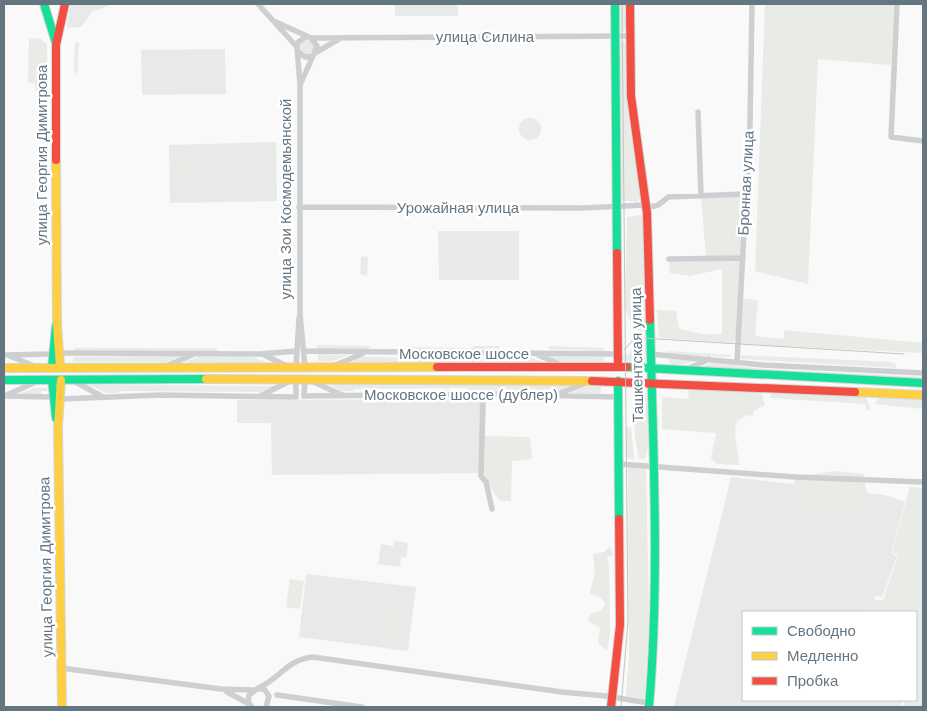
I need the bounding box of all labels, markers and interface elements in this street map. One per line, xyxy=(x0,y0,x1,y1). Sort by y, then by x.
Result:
street label: улица Силина xyxy=(436,28,535,45)
street label: улица Георгия Димитрова xyxy=(33,64,50,245)
street label: улица Зои Космодемьянской xyxy=(277,99,294,299)
street label: Бронная улица xyxy=(734,129,757,236)
street label: Урожайная улица xyxy=(397,199,520,216)
street label: Ташкентская улица xyxy=(627,287,646,423)
street label: Московское шоссе xyxy=(399,345,529,362)
street label: Московское шоссе (дублер) xyxy=(364,386,558,403)
street label: улица Георгия Димитрова xyxy=(35,476,56,657)
legend xyxy=(742,611,917,701)
text: Свободно xyxy=(787,622,856,639)
text: Медленно xyxy=(787,647,858,664)
text: Пробка xyxy=(787,672,839,689)

